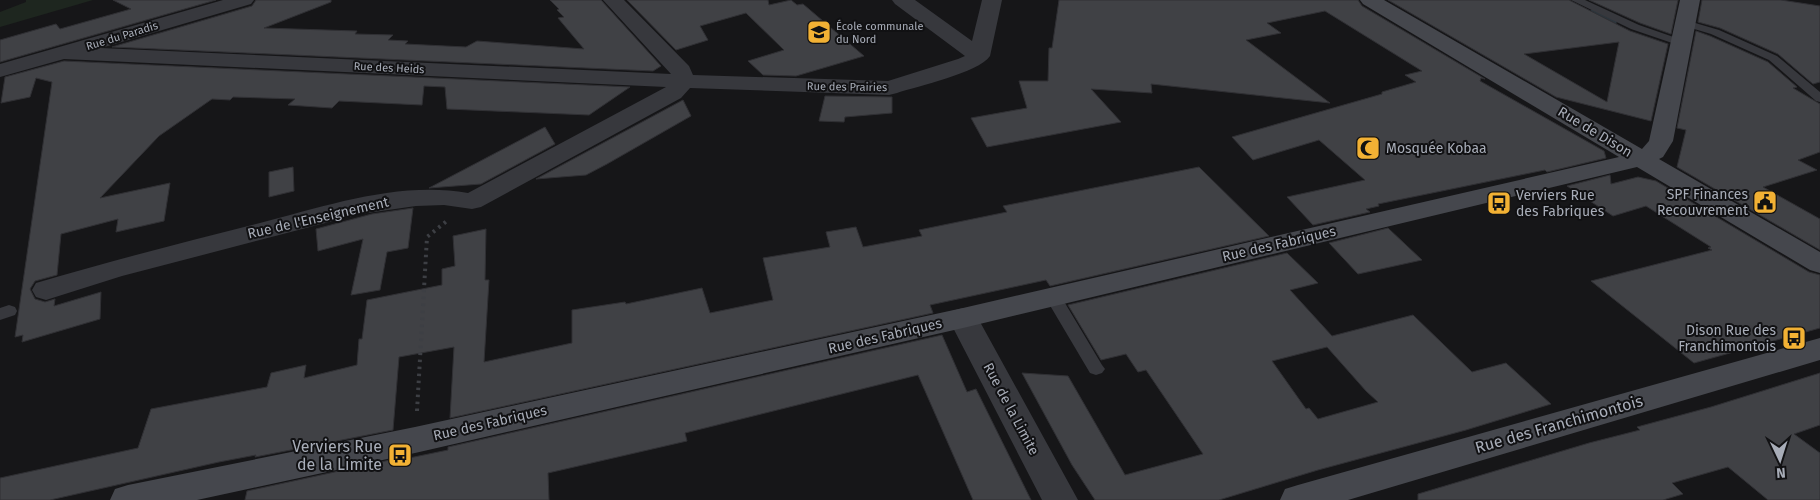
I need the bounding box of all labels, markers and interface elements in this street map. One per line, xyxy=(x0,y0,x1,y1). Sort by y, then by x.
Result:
street label: Rue du Paradis xyxy=(85,19,159,53)
school or university icon: École communale du Nord xyxy=(806,19,832,45)
place label: École communale du Nord xyxy=(836,19,923,46)
street label: Rue des Heids xyxy=(353,60,425,76)
street label: Rue des Prairies xyxy=(807,80,887,94)
street label: Rue de Dison xyxy=(1555,103,1635,161)
mosque icon: Mosquée Kobaa xyxy=(1355,135,1381,161)
place label: Mosquée Kobaa xyxy=(1386,140,1487,157)
place label: SPF Finances Recouvrement xyxy=(1657,186,1749,219)
place label: Verviers Rue des Fabriques xyxy=(1516,187,1605,220)
public building icon: SPF Finances Recouvrement xyxy=(1752,189,1778,215)
bus stop icon: Verviers Rue des Fabriques xyxy=(1486,190,1512,216)
street label: Rue de l'Enseignement xyxy=(246,193,391,243)
street label: Rue des Fabriques xyxy=(1220,223,1338,265)
street label: Rue des Fabriques xyxy=(826,315,944,357)
place label: Dison Rue des Franchimontois xyxy=(1678,322,1776,355)
bus stop icon: Dison Rue des Franchimontois xyxy=(1781,325,1807,351)
street label: Rue de la Limite xyxy=(979,360,1043,458)
street label: Rue des Franchimontois xyxy=(1473,391,1645,457)
street label: Rue des Fabriques xyxy=(431,402,549,444)
north arrow xyxy=(1755,435,1805,485)
place label: Verviers Rue de la Limite xyxy=(292,437,382,474)
bus stop icon: Verviers Rue de la Limite xyxy=(387,442,413,468)
text: N xyxy=(1776,464,1786,481)

